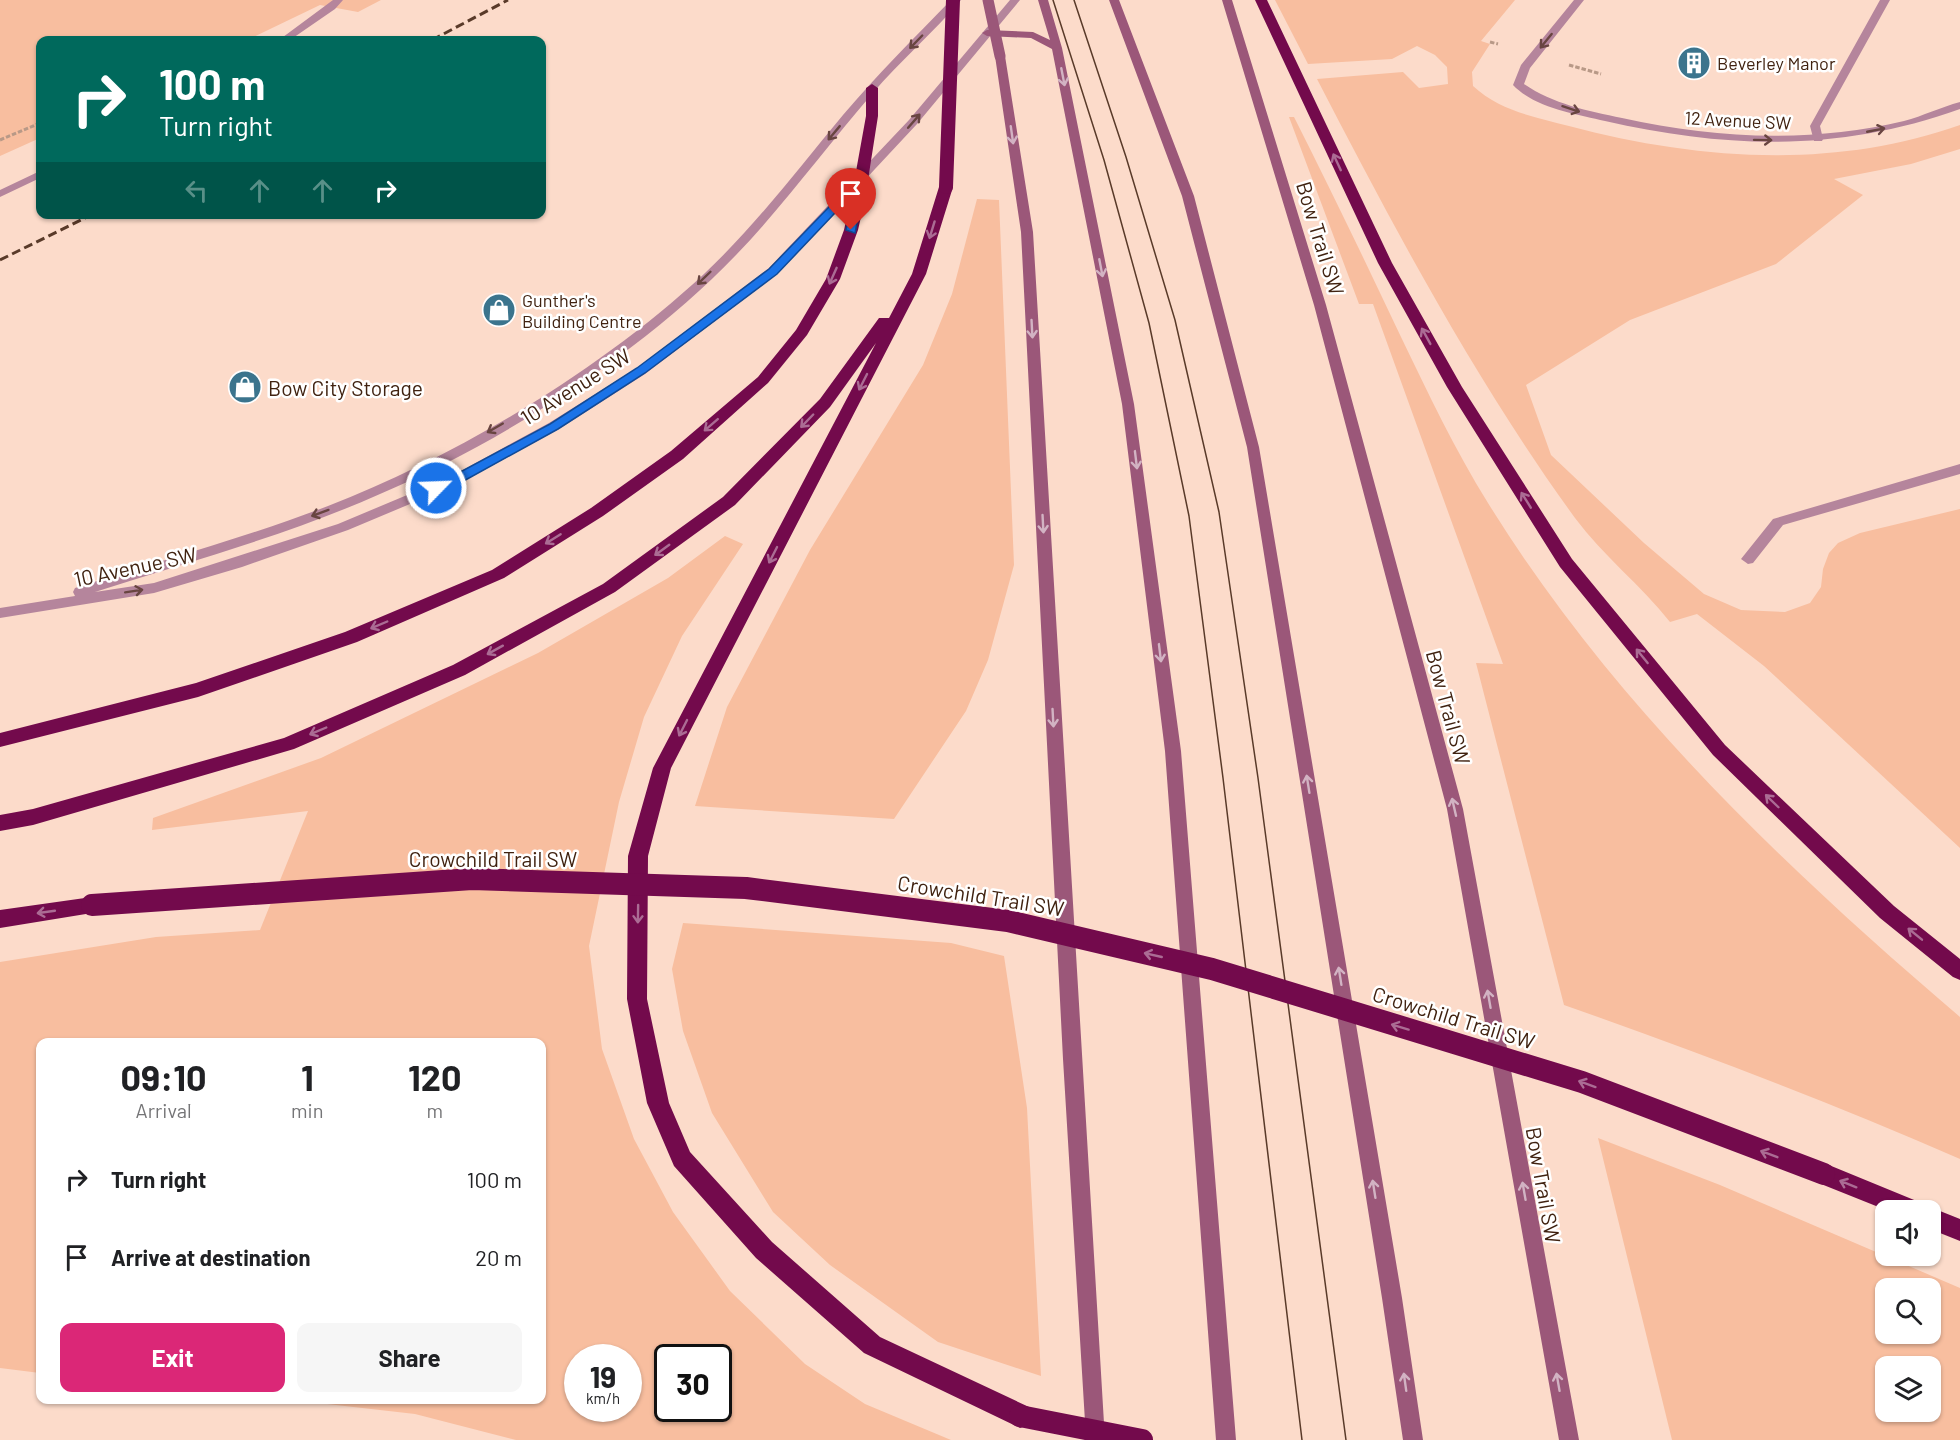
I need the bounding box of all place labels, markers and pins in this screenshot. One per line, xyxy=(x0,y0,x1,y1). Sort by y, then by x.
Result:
building icon: Beverley Manor xyxy=(1676,45,1712,81)
place label: Beverley Manor xyxy=(1717,52,1836,74)
pin xyxy=(825,168,876,230)
place label: Gunther's Building Centre xyxy=(522,289,642,332)
shop icon: Gunther's Building Centre xyxy=(481,292,517,328)
shop icon: Bow City Storage xyxy=(227,369,263,405)
place label: Bow City Storage xyxy=(268,375,423,400)

